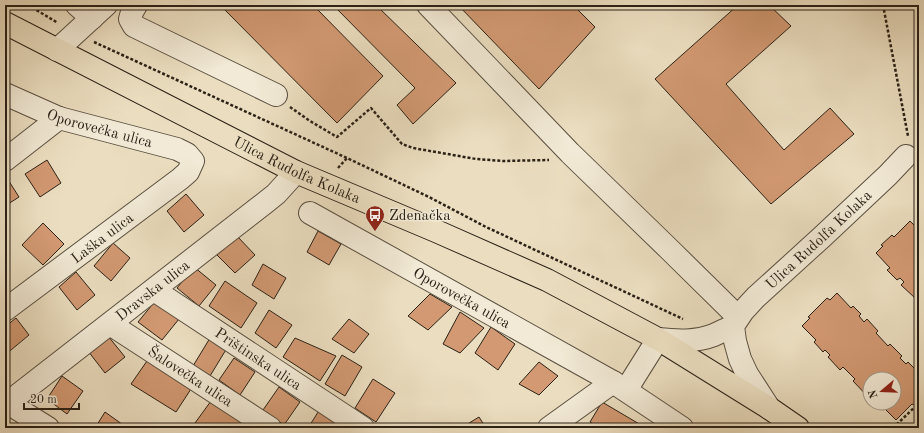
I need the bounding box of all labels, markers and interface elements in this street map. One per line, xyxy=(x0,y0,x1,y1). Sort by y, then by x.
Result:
street label: Oporovečka ulica xyxy=(44,107,154,151)
street label: Ulica Rudolfa Kolaka xyxy=(230,135,363,207)
street label: Ulica Rudolfa Kolaka xyxy=(764,188,876,293)
bus stop icon: Zdenačka xyxy=(364,204,386,232)
place label: Zdenačka xyxy=(389,209,451,224)
street label: Laška ulica xyxy=(69,211,137,267)
street label: Dravska ulica xyxy=(114,258,194,325)
street label: Oporovečka ulica xyxy=(410,266,513,332)
street label: Prištinska ulica xyxy=(211,326,304,394)
street label: Šalovečka ulica xyxy=(145,342,235,411)
north arrow xyxy=(862,371,902,411)
scale bar xyxy=(24,385,79,411)
text: N xyxy=(867,387,881,400)
text: 20 m xyxy=(30,394,57,406)

